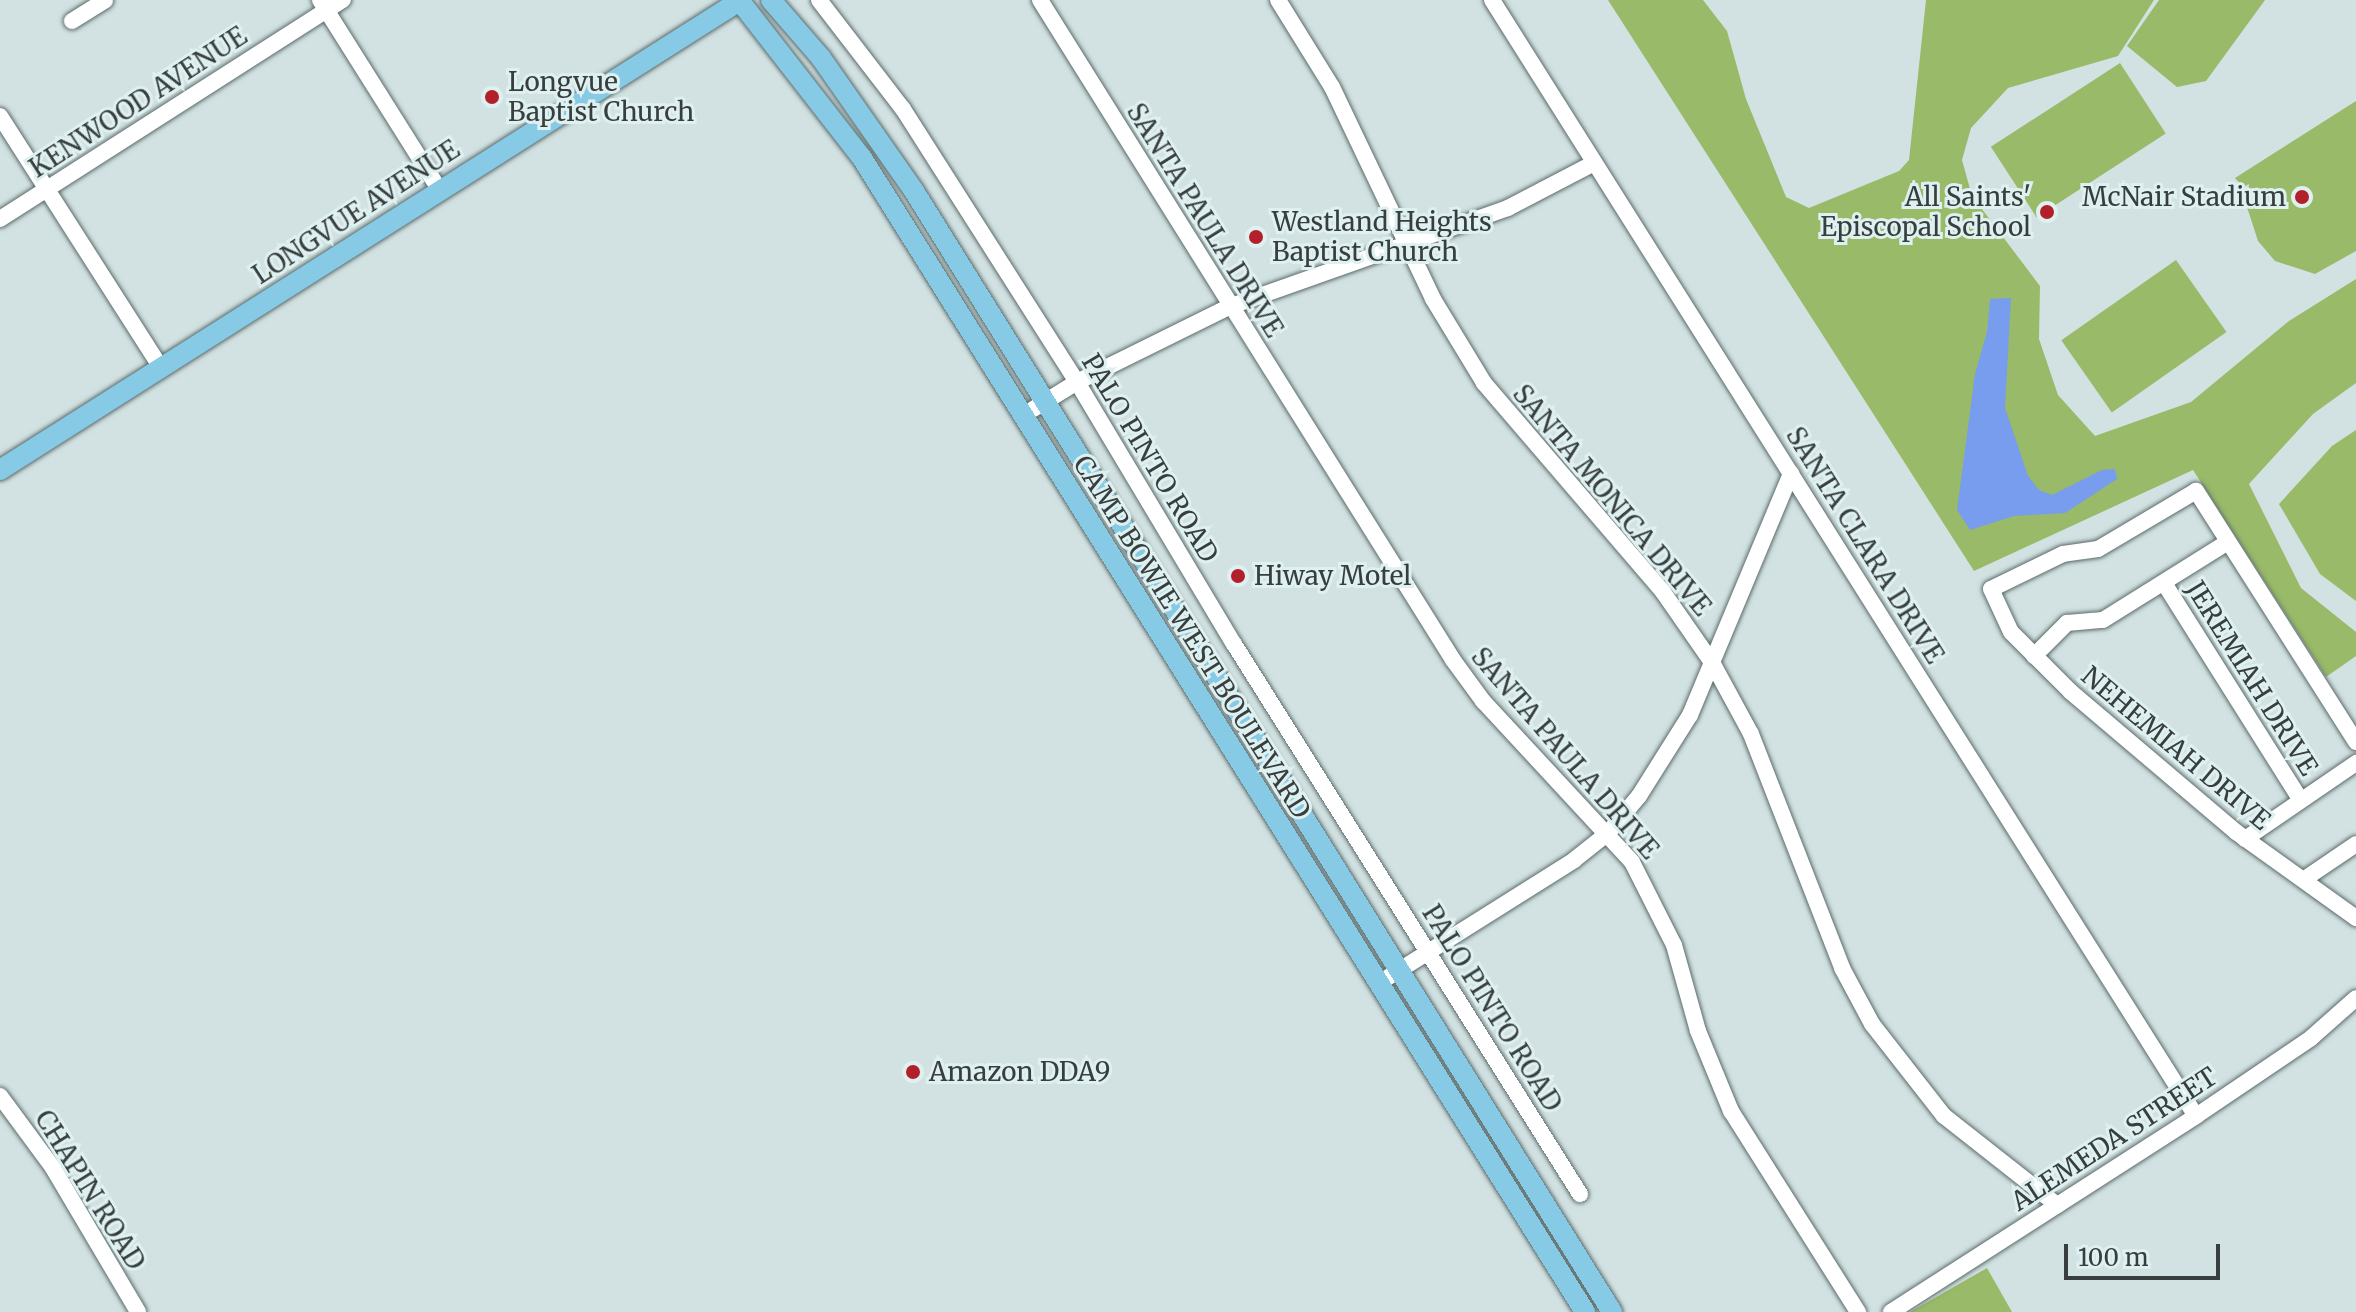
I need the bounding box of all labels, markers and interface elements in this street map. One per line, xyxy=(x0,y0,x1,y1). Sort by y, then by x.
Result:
street label: KENWOOD AVENUE xyxy=(24,20,252,184)
place label: Longvue Baptist Church xyxy=(508,66,694,128)
marker: Longvue Baptist Church xyxy=(483,88,501,106)
street label: SANTA PAULA DRIVE xyxy=(1120,97,1290,343)
street label: LONGVUE AVENUE xyxy=(247,134,465,290)
place label: All Saints' Episcopal School xyxy=(1820,181,2031,242)
place label: McNair Stadium xyxy=(2082,181,2286,213)
marker: McNair Stadium xyxy=(2293,188,2311,206)
marker: All Saints' Episcopal School xyxy=(2038,203,2056,221)
place label: Westland Heights Baptist Church xyxy=(1272,206,1492,268)
marker: Westland Heights Baptist Church xyxy=(1247,228,1265,246)
street label: PALO PINTO ROAD xyxy=(1075,348,1225,568)
street label: SANTA MONICA DRIVE xyxy=(1506,378,1718,622)
street label: SANTA CLARA DRIVE xyxy=(1780,421,1950,669)
street label: CAMP BOWIE WEST BOULEVARD xyxy=(1067,450,1317,824)
place label: Hiway Motel xyxy=(1254,560,1411,592)
marker: Hiway Motel xyxy=(1229,567,1247,585)
street label: JEREMIAH DRIVE xyxy=(2180,575,2324,781)
street label: SANTA PAULA DRIVE xyxy=(1465,641,1665,865)
street label: NEHEMIAH DRIVE xyxy=(2075,660,2277,836)
street label: PALO PINTO ROAD xyxy=(1416,899,1568,1117)
place label: Amazon DDA9 xyxy=(929,1056,1111,1088)
street label: ALEMEDA STREET xyxy=(2005,1061,2223,1217)
marker: Amazon DDA9 xyxy=(904,1063,922,1081)
street label: CHAPIN ROAD xyxy=(28,1104,152,1276)
scale bar xyxy=(2068,1228,2224,1278)
text: 100 m xyxy=(2078,1242,2148,1273)

